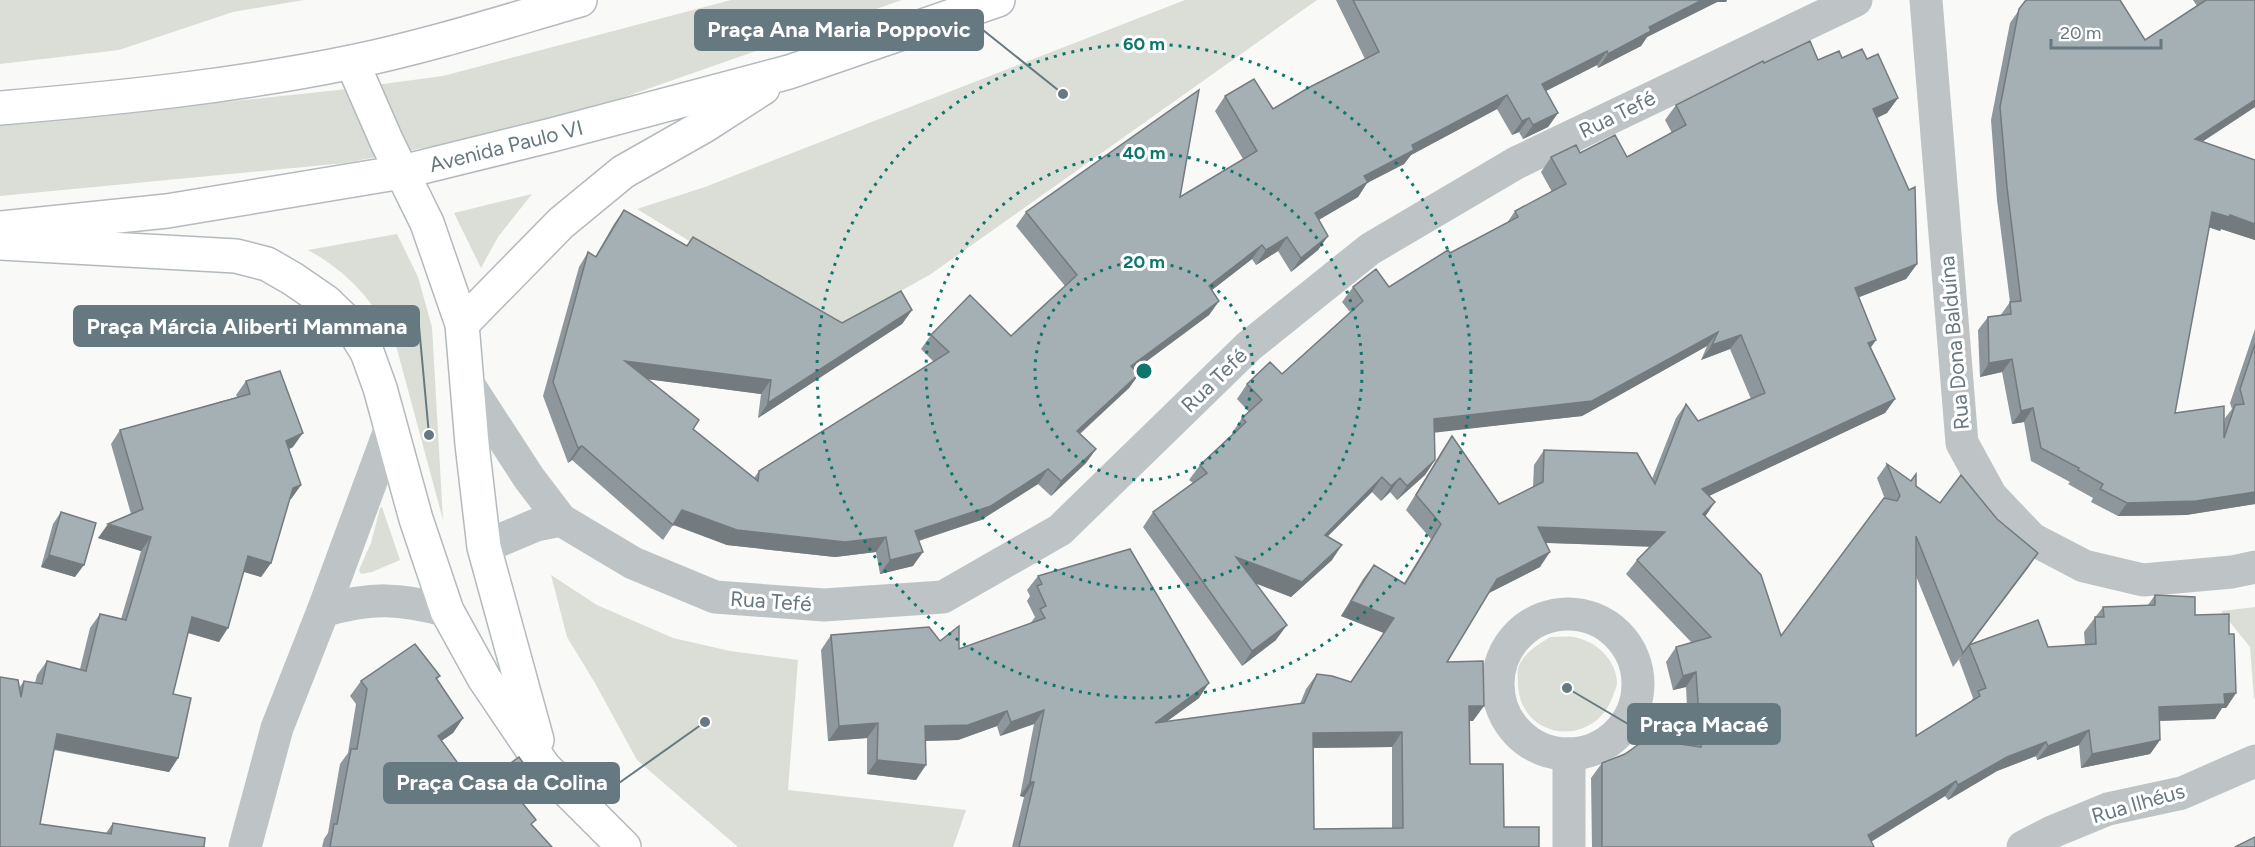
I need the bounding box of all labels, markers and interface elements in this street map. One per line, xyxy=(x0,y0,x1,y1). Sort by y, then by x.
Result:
callout: Praça Ana Maria Poppovic xyxy=(695,10,983,50)
scale bar xyxy=(2051,12,2160,50)
text: Praça Ana Maria Poppovic xyxy=(707,16,971,43)
text: 20 m xyxy=(2060,22,2101,44)
text: 60 m xyxy=(1123,33,1165,55)
street label: Rua Tefé xyxy=(1575,85,1659,143)
street label: Avenida Paulo VI xyxy=(427,115,585,177)
text: 40 m xyxy=(1122,142,1166,164)
text: 20 m xyxy=(1123,251,1165,273)
street label: Rua Dona Balduína xyxy=(1934,255,1974,431)
callout: Praça Márcia Aliberti Mammana xyxy=(74,306,419,346)
text: Praça Márcia Aliberti Mammana xyxy=(86,313,408,340)
street label: Rua Tefé xyxy=(1176,343,1252,417)
centre of rings xyxy=(1134,361,1154,381)
street label: Rua Tefé xyxy=(729,586,813,616)
callout: Praça Macaé xyxy=(1628,704,1780,744)
text: Praça Macaé xyxy=(1640,711,1768,738)
callout: Praça Casa da Colina xyxy=(384,763,619,803)
text: Praça Casa da Colina xyxy=(396,769,608,796)
street label: Rua Ilhéus xyxy=(2089,778,2187,828)

